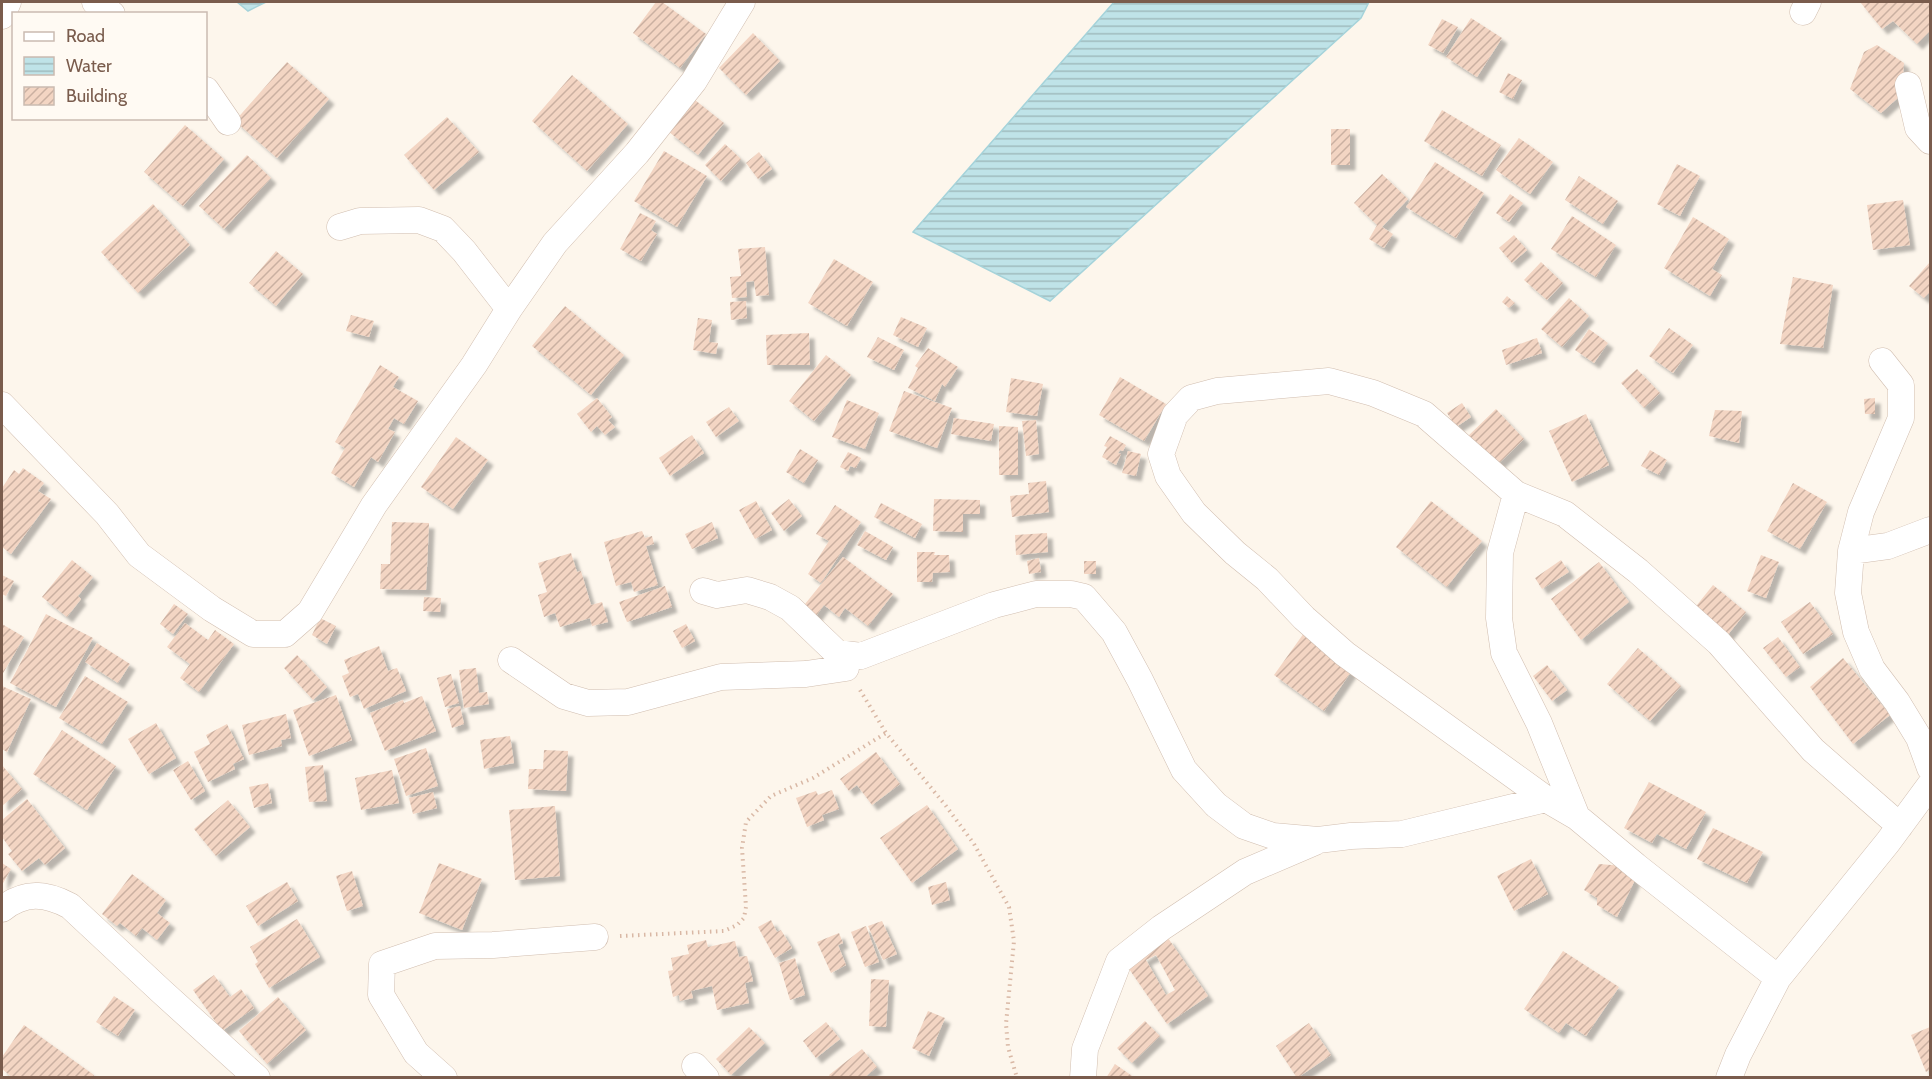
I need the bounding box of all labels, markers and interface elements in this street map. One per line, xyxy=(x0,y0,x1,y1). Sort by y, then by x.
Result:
legend xyxy=(12,12,207,120)
text: Road xyxy=(66,25,105,47)
text: Water xyxy=(66,55,112,77)
text: Building xyxy=(66,85,128,107)

